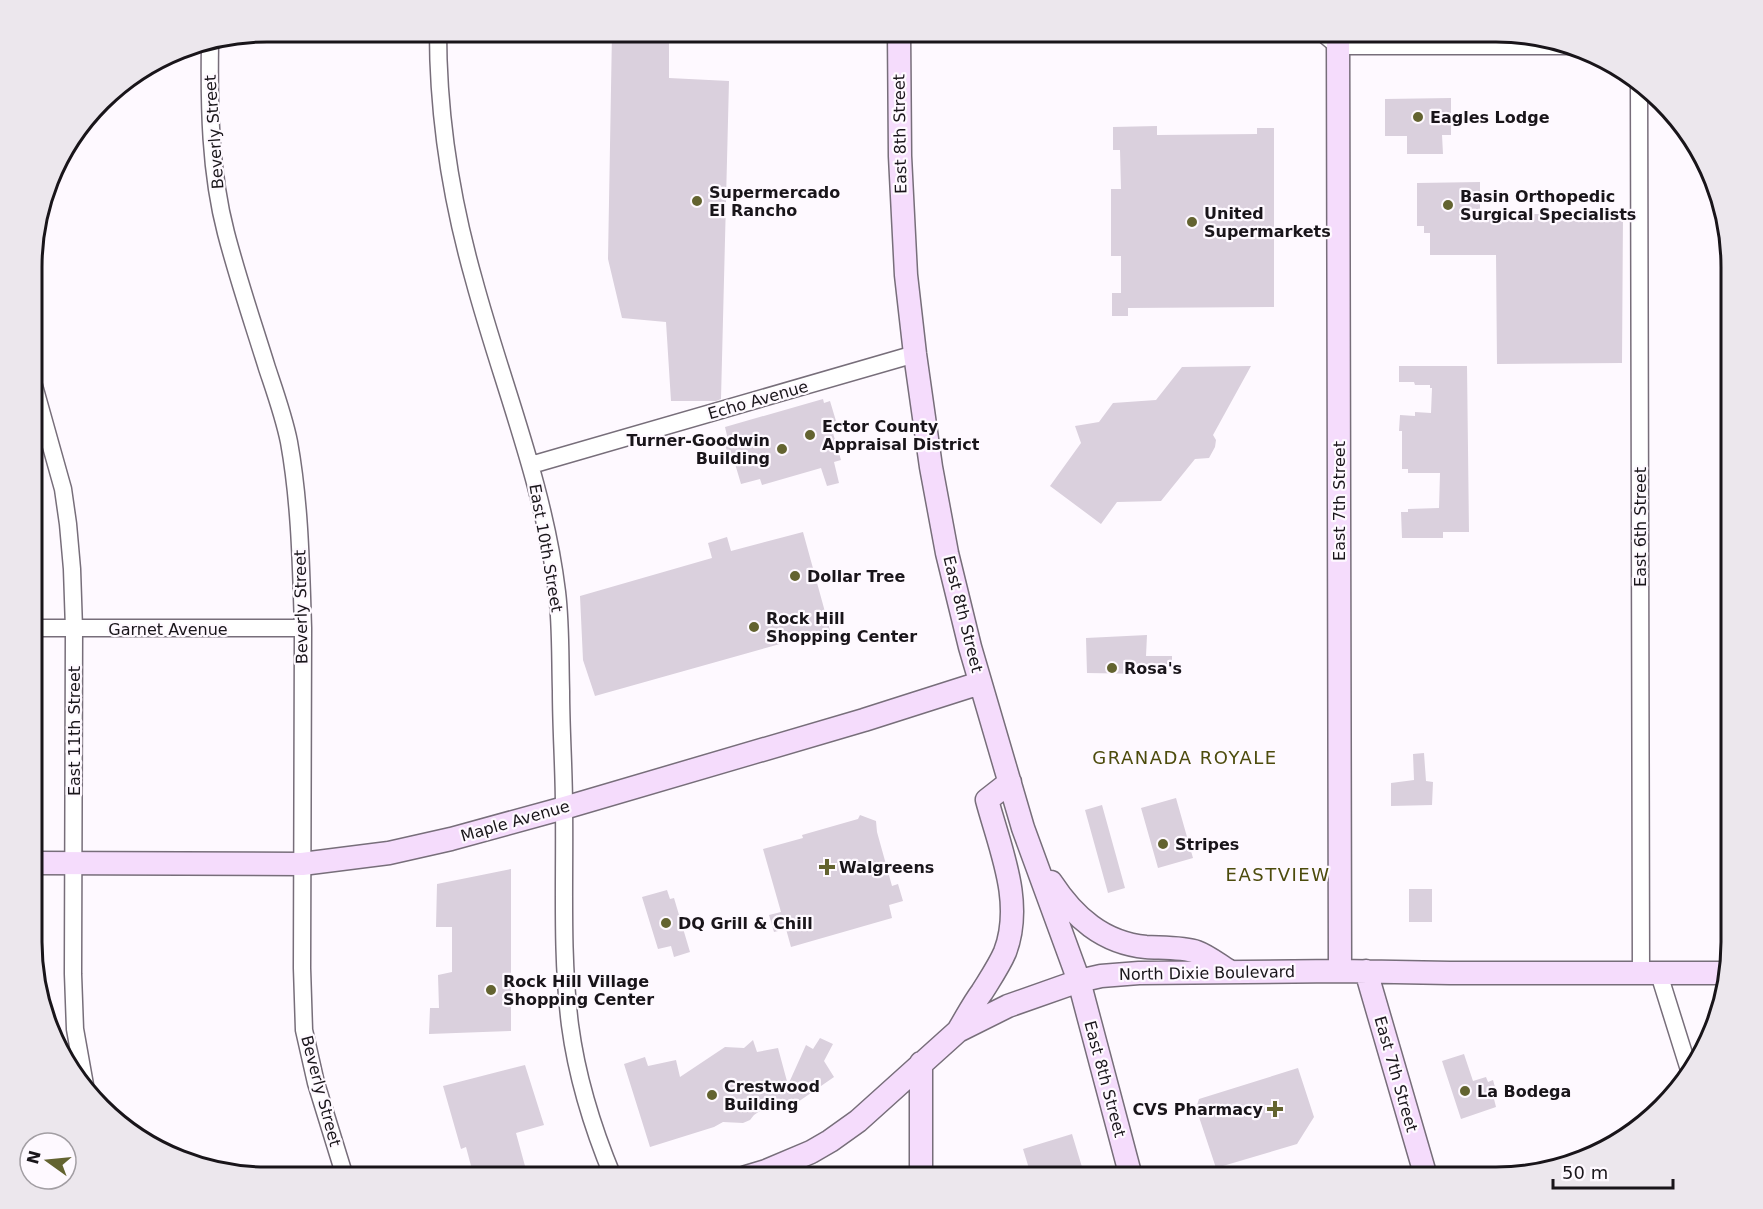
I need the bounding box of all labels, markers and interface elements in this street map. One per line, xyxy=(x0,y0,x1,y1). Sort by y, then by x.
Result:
street label: Beverly Street xyxy=(201,74,227,190)
street label: East 8th Street xyxy=(889,74,911,194)
place label: Eagles Lodge xyxy=(1430,108,1550,127)
marker: Eagles Lodge xyxy=(1411,110,1425,124)
place label: Supermercado El Rancho xyxy=(709,183,840,220)
place label: Basin Orthopedic Surgical Specialists xyxy=(1460,187,1636,224)
marker: Supermercado El Rancho xyxy=(690,194,704,208)
marker: Basin Orthopedic Surgical Specialists xyxy=(1441,198,1455,212)
place label: United Supermarkets xyxy=(1204,204,1331,241)
marker: United Supermarkets xyxy=(1185,215,1199,229)
street label: Echo Avenue xyxy=(706,377,810,423)
place label: Ector County Appraisal District xyxy=(822,417,980,454)
marker: Ector County Appraisal District xyxy=(803,428,817,442)
place label: Turner-Goodwin Building xyxy=(627,431,770,468)
street label: East 7th Street xyxy=(1330,441,1349,561)
marker: Turner-Goodwin Building xyxy=(775,442,789,456)
street label: East 6th Street xyxy=(1631,467,1650,587)
street label: East 10th Street xyxy=(525,482,567,614)
street label: Beverly Street xyxy=(291,550,311,664)
street label: East 8th Street xyxy=(939,554,987,674)
place label: Dollar Tree xyxy=(807,567,905,586)
marker: Dollar Tree xyxy=(788,569,802,583)
place label: Rock Hill Shopping Center xyxy=(766,609,917,646)
street label: Garnet Avenue xyxy=(108,620,228,639)
marker: Rock Hill Shopping Center xyxy=(747,620,761,634)
place label: Rosa's xyxy=(1124,659,1182,678)
marker: Rosa's xyxy=(1105,661,1119,675)
street label: East 11th Street xyxy=(65,666,84,796)
district label: GRANADA ROYALE xyxy=(1092,747,1278,768)
street label: Maple Avenue xyxy=(458,796,572,846)
place label: Stripes xyxy=(1175,835,1239,854)
marker: Stripes xyxy=(1156,837,1170,851)
place label: Walgreens xyxy=(839,858,934,877)
marker: Walgreens xyxy=(820,860,834,874)
district label: EASTVIEW xyxy=(1226,864,1330,885)
place label: DQ Grill & Chill xyxy=(678,914,813,933)
marker: DQ Grill & Chill xyxy=(659,916,673,930)
street label: North Dixie Boulevard xyxy=(1119,962,1295,984)
place label: Rock Hill Village Shopping Center xyxy=(503,972,654,1009)
marker: Rock Hill Village Shopping Center xyxy=(484,983,498,997)
street label: East 7th Street xyxy=(1370,1014,1422,1134)
street label: East 8th Street xyxy=(1080,1019,1130,1139)
street label: Beverly Street xyxy=(297,1033,345,1149)
place label: Crestwood Building xyxy=(724,1077,820,1114)
place label: La Bodega xyxy=(1477,1082,1571,1101)
marker: La Bodega xyxy=(1458,1084,1472,1098)
marker: Crestwood Building xyxy=(705,1088,719,1102)
place label: CVS Pharmacy xyxy=(1133,1100,1264,1119)
marker: CVS Pharmacy xyxy=(1268,1102,1282,1116)
north arrow xyxy=(18,1131,78,1191)
text: N xyxy=(23,1148,45,1166)
scale bar xyxy=(1553,1152,1673,1190)
text: 50 m xyxy=(1562,1162,1608,1183)

